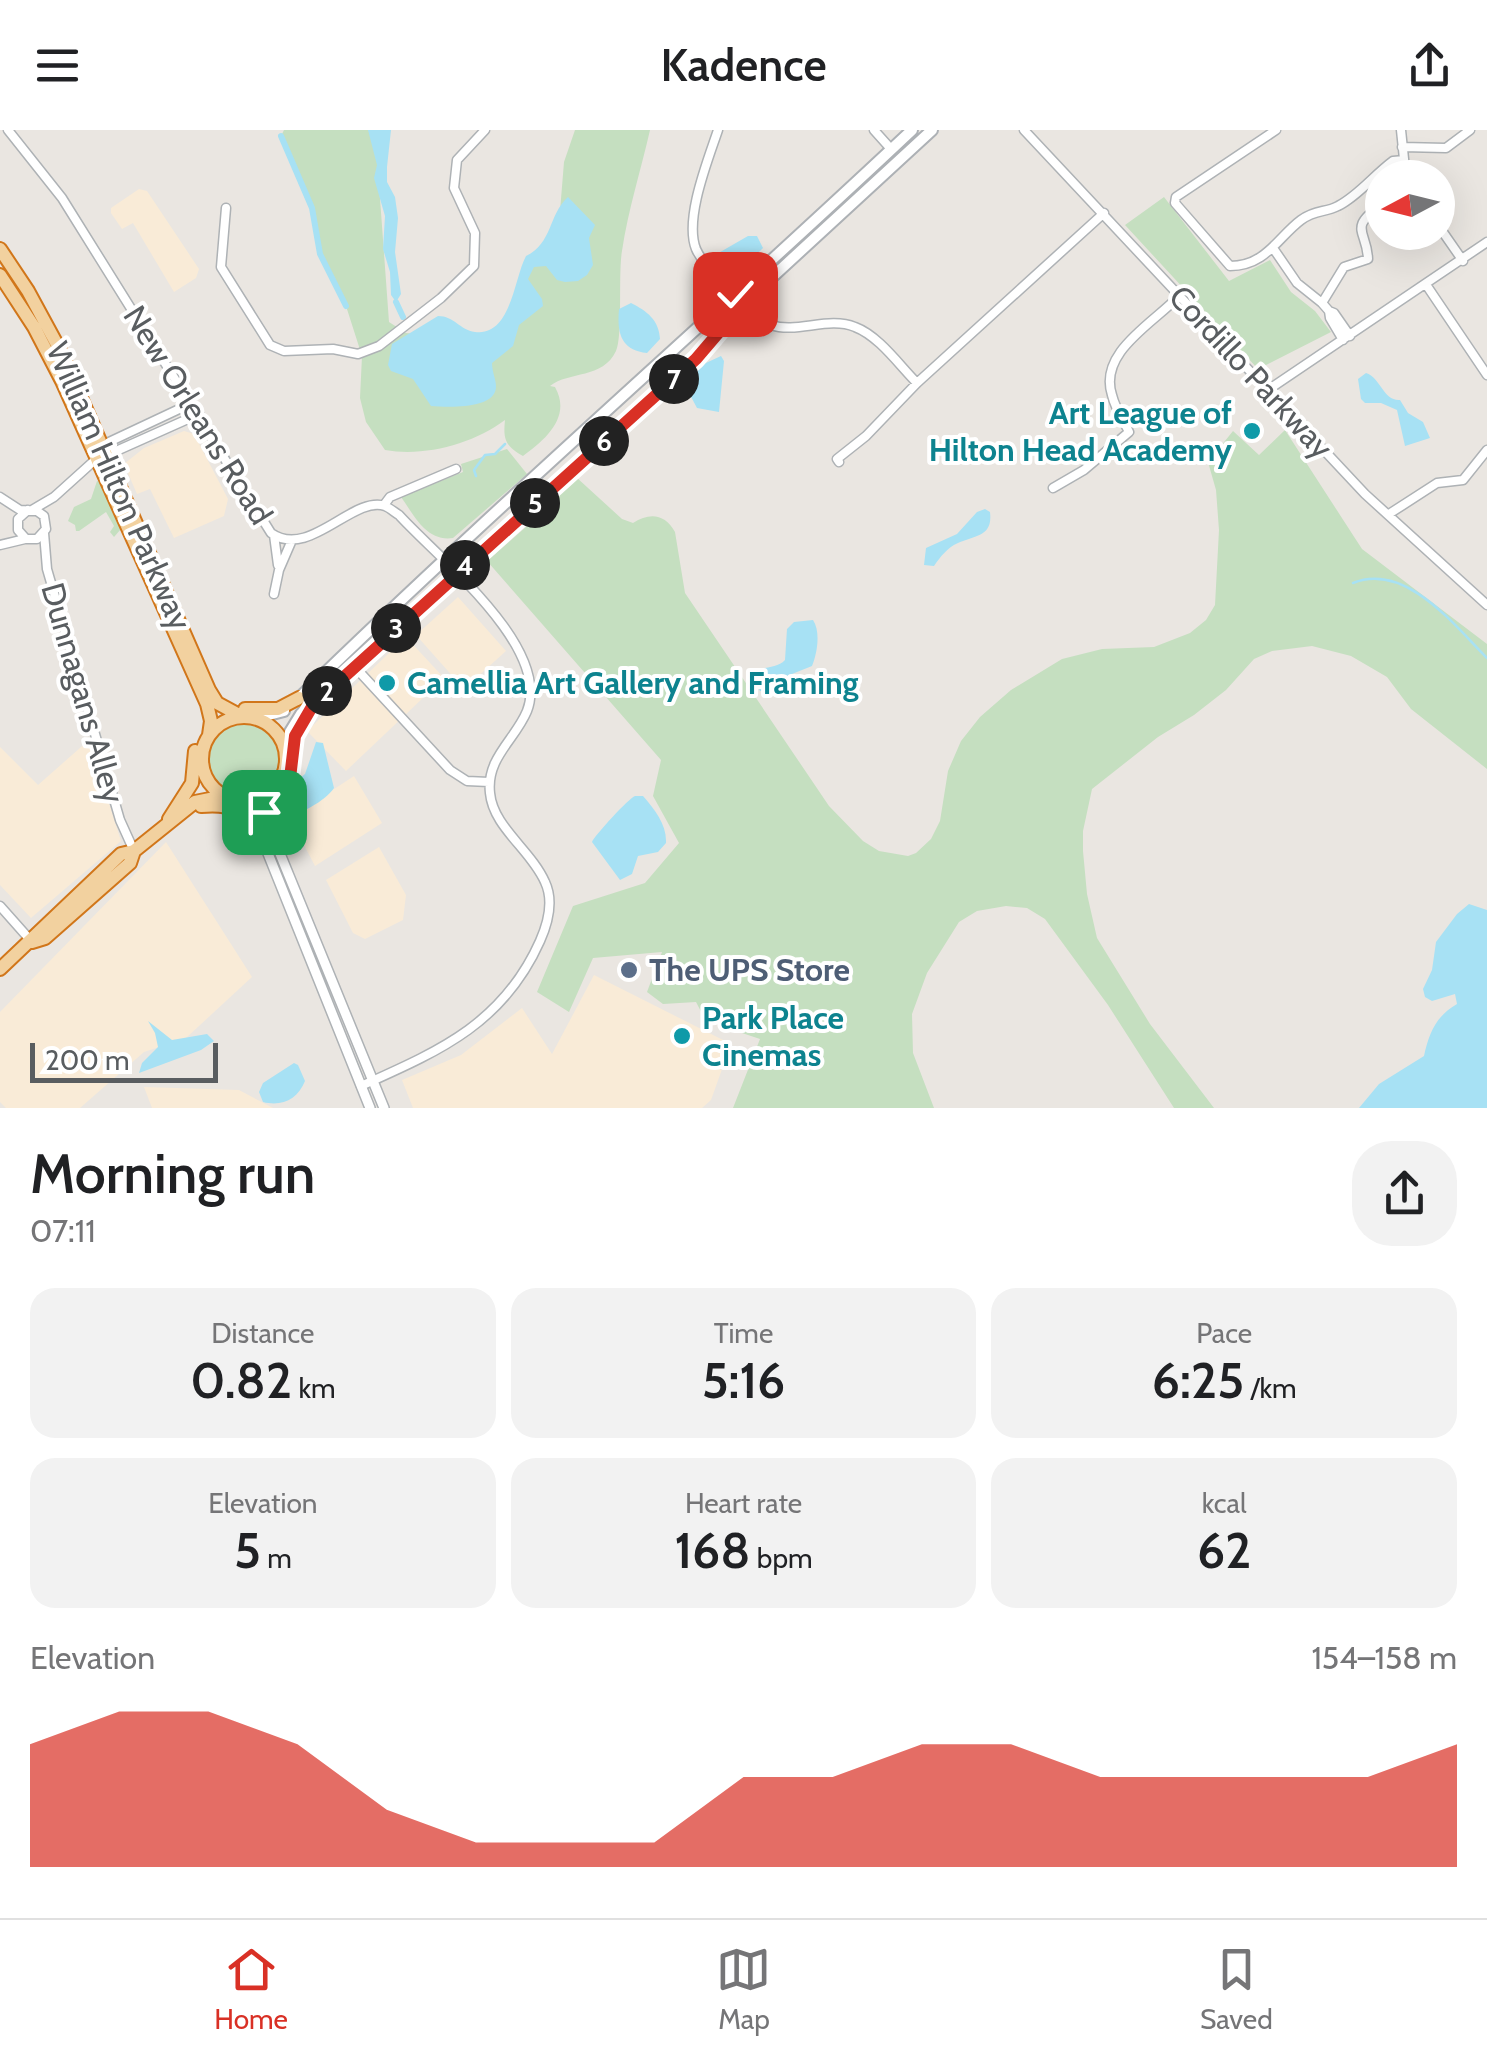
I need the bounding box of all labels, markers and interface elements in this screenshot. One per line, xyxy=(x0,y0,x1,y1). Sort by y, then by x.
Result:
icon: menu xyxy=(30,38,85,93)
text: Kadence xyxy=(660,38,827,92)
icon: share xyxy=(1402,38,1457,93)
north arrow xyxy=(1365,160,1455,250)
map controls xyxy=(1365,160,1455,250)
pin xyxy=(693,252,778,337)
icon: check xyxy=(708,267,763,322)
street label: Cordillo Parkway xyxy=(1161,277,1341,466)
street label: New Orleans Road xyxy=(116,298,281,531)
street label: William Hilton Parkway xyxy=(38,336,200,636)
pin: 7 xyxy=(649,354,699,404)
text: 7 xyxy=(667,362,681,396)
place label: Art League of Hilton Head Academy xyxy=(929,393,1233,469)
pin: 6 xyxy=(579,416,629,466)
marker: Art League of Hilton Head Academy xyxy=(1241,420,1263,442)
text: 6 xyxy=(596,424,612,458)
pin: 5 xyxy=(510,478,560,528)
text: 5 xyxy=(527,486,543,520)
pin: 4 xyxy=(440,540,490,590)
text: 4 xyxy=(456,548,474,582)
street label: Dunnagans Alley xyxy=(33,578,134,808)
pin: 3 xyxy=(371,603,421,653)
text: 3 xyxy=(388,611,404,645)
place label: Camellia Art Gallery and Framing xyxy=(407,663,859,702)
pin: 2 xyxy=(302,666,352,716)
marker: Camellia Art Gallery and Framing xyxy=(376,672,398,694)
text: 2 xyxy=(320,674,334,708)
pin xyxy=(222,770,307,855)
icon: arrive xyxy=(237,785,292,840)
place label: The UPS Store xyxy=(649,950,850,989)
marker: The UPS Store xyxy=(618,959,640,981)
place label: Park Place Cinemas xyxy=(702,998,844,1074)
marker: Park Place Cinemas xyxy=(671,1025,693,1047)
scale bar xyxy=(30,1038,218,1083)
text: 200 m xyxy=(45,1043,130,1077)
text: Morning run xyxy=(30,1140,315,1207)
button: share xyxy=(1352,1141,1457,1246)
text: 07:11 xyxy=(30,1211,96,1250)
text: Distance xyxy=(211,1316,314,1350)
text: Time xyxy=(714,1316,773,1350)
text: Pace xyxy=(1196,1316,1252,1350)
text: 0.82 xyxy=(190,1350,292,1411)
text: 5:16 xyxy=(702,1350,785,1411)
text: 6:25 xyxy=(1152,1350,1244,1411)
text: km xyxy=(292,1371,335,1405)
text: /km xyxy=(1244,1371,1297,1405)
text: Elevation xyxy=(208,1486,318,1520)
text: Heart rate xyxy=(685,1486,802,1520)
text: kcal xyxy=(1202,1486,1247,1520)
text: 5 xyxy=(234,1520,261,1581)
text: 168 xyxy=(674,1520,751,1581)
text: 62 xyxy=(1197,1520,1251,1581)
text: m xyxy=(261,1541,292,1575)
text: bpm xyxy=(751,1541,813,1575)
text: Elevation xyxy=(30,1638,155,1677)
text: 154–158 m xyxy=(1311,1638,1457,1677)
tab: Home xyxy=(214,1942,288,2036)
tab: Map xyxy=(716,1942,771,2036)
tab: Saved xyxy=(1200,1942,1273,2036)

